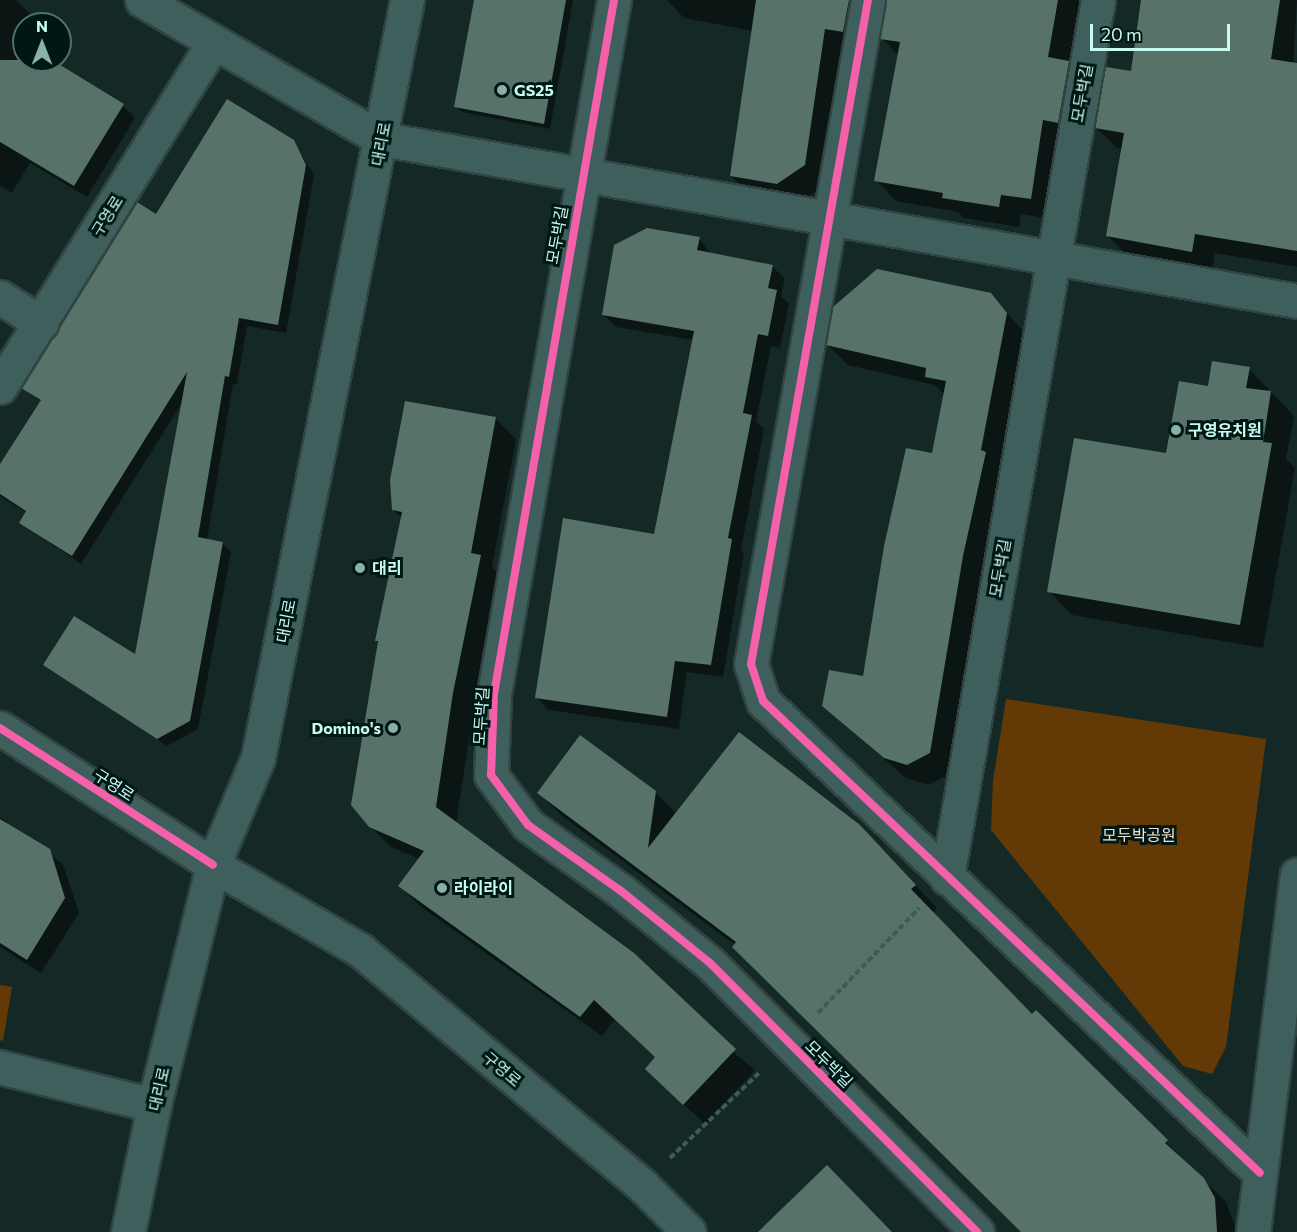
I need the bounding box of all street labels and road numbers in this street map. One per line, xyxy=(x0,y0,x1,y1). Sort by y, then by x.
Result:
street label: 모두박길 xyxy=(1067,62,1097,124)
street label: 대리로 xyxy=(367,120,395,168)
street label: 구영로 xyxy=(87,192,127,240)
street label: 모두박길 xyxy=(542,204,572,266)
street label: 모두박길 xyxy=(985,537,1015,599)
street label: 대리로 xyxy=(272,597,300,645)
street label: 모두박길 xyxy=(469,686,493,746)
street label: 구영로 xyxy=(90,765,138,805)
street label: 모두박길 xyxy=(801,1036,857,1092)
street label: 구영로 xyxy=(479,1047,525,1091)
street label: 대리로 xyxy=(145,1065,173,1113)

